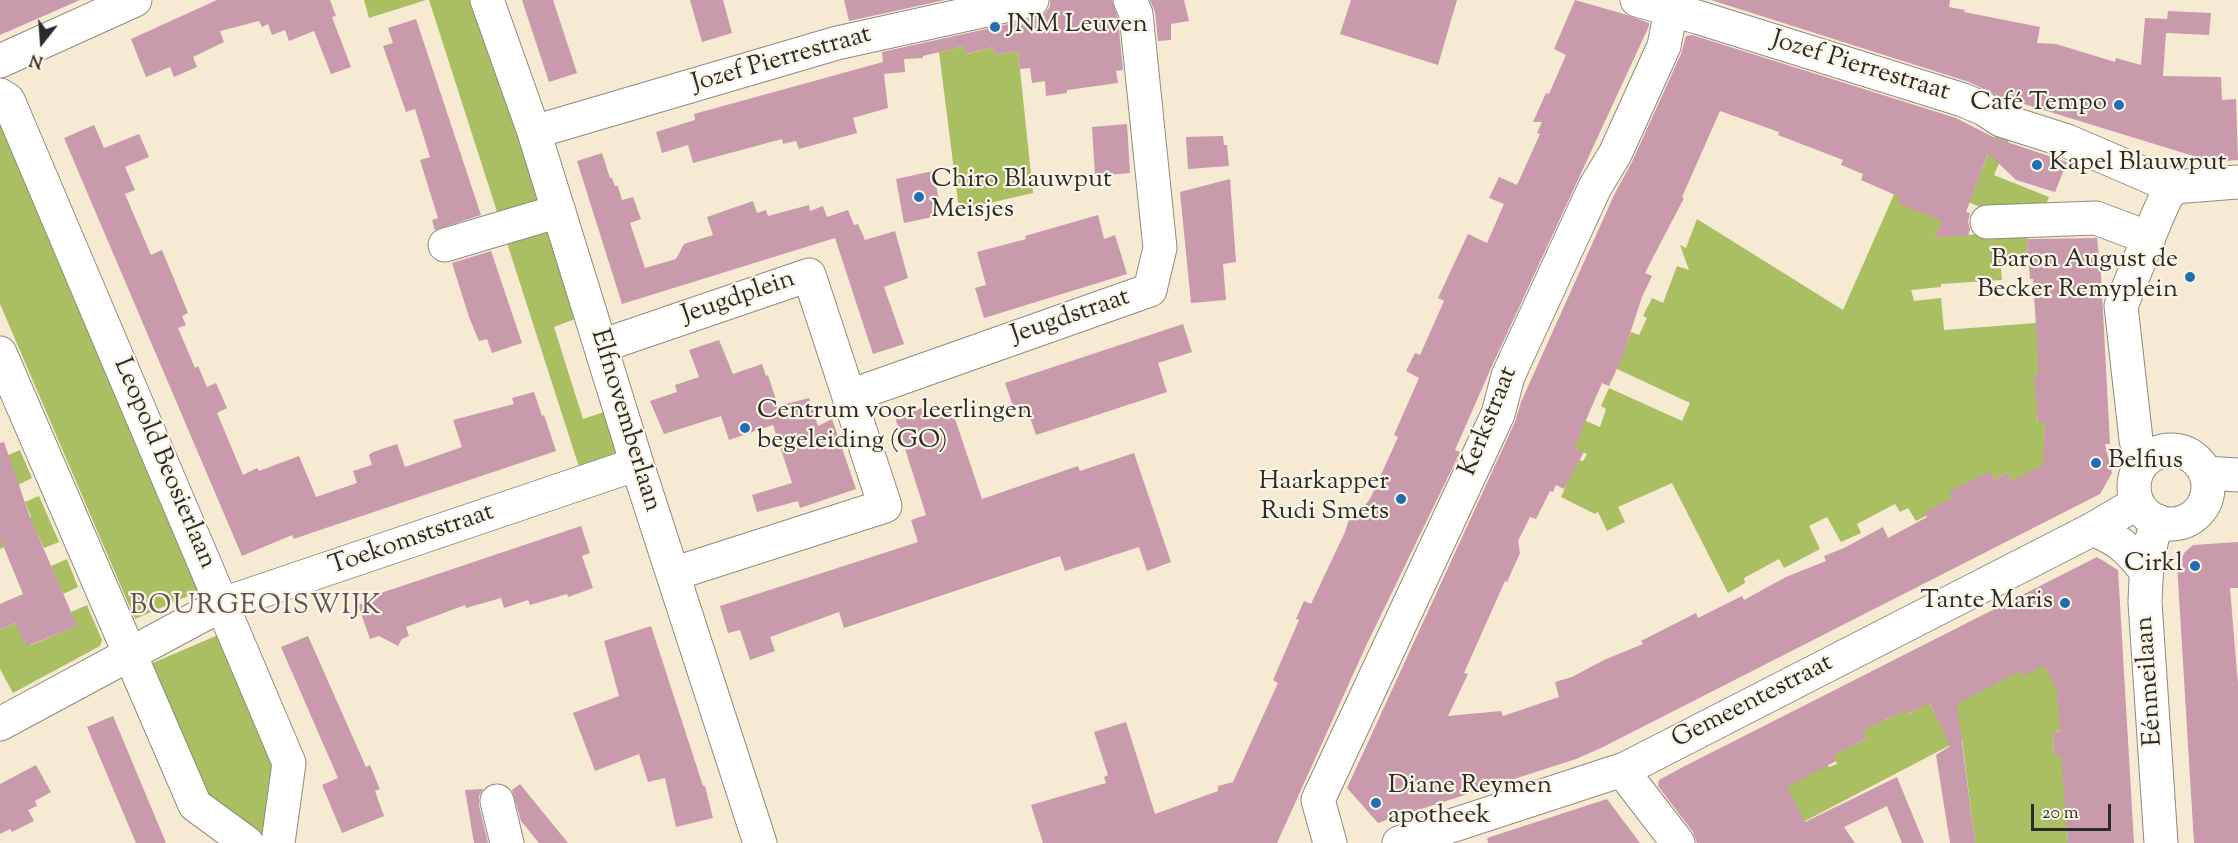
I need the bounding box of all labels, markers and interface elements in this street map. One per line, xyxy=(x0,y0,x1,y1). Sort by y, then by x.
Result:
place label: JNM Leuven xyxy=(1007,11,1148,43)
north arrow xyxy=(12,12,72,72)
marker: JNM Leuven xyxy=(988,20,1002,34)
street label: Jozef Pierrestraat xyxy=(689,21,875,101)
street label: Jozef Pierrestraat xyxy=(1767,26,1953,110)
text: N xyxy=(27,47,46,73)
place label: Café Tempo xyxy=(1970,89,2107,121)
marker: Café Tempo xyxy=(2112,98,2126,112)
place label: Kapel Blauwput xyxy=(2049,149,2227,181)
marker: Kapel Blauwput xyxy=(2030,158,2044,172)
place label: Chiro Blauwput Meisjes xyxy=(931,166,1112,228)
marker: Chiro Blauwput Meisjes xyxy=(912,190,926,204)
place label: Baron August de Becker Remyplein xyxy=(1977,246,2178,308)
street label: Jeugdplein xyxy=(678,265,800,333)
marker: Baron August de Becker Remyplein xyxy=(2183,270,2197,284)
street label: Jeugdstraat xyxy=(1008,283,1134,353)
street label: Elfnovemberlaan xyxy=(581,326,667,516)
street label: Leopold Beosierlaan xyxy=(104,354,222,574)
street label: Kerkstraat xyxy=(1454,363,1526,481)
place label: Centrum voor leerlingen begeleiding (GO) xyxy=(757,397,1032,458)
marker: Centrum voor leerlingen begeleiding (GO) xyxy=(738,421,752,435)
place label: Belfius xyxy=(2108,447,2183,479)
marker: Belfius xyxy=(2089,456,2103,470)
place label: Haarkapper Rudi Smets xyxy=(1259,468,1389,530)
marker: Haarkapper Rudi Smets xyxy=(1394,492,1408,506)
street label: Toekomststraat xyxy=(326,498,498,584)
place label: Cirkl xyxy=(2124,550,2183,582)
marker: Cirkl xyxy=(2188,559,2202,573)
place label: Tante Maris xyxy=(1921,587,2053,619)
district label: BOURGEOISWIJK xyxy=(130,592,382,624)
marker: Tante Maris xyxy=(2058,596,2072,610)
street label: Eénmeilaan xyxy=(2131,615,2171,747)
street label: Gemeentestraat xyxy=(1667,649,1839,757)
place label: Diane Reymen apotheek xyxy=(1388,772,1552,834)
scale bar xyxy=(2034,792,2114,830)
marker: Diane Reymen apotheek xyxy=(1369,796,1383,810)
text: 20 m xyxy=(2042,801,2079,827)

